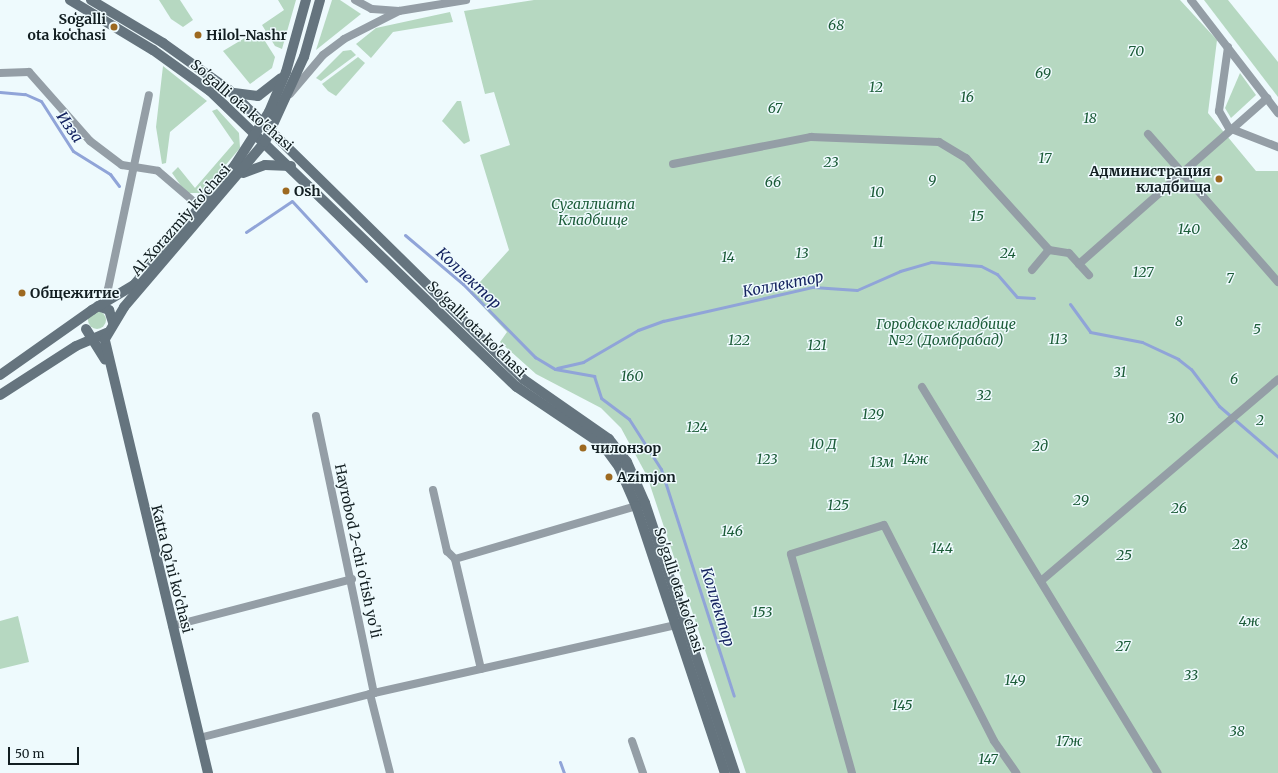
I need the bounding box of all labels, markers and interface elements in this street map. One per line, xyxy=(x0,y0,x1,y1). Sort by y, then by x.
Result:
place label: Soʻgalli ota koʻchasi xyxy=(28,11,106,44)
park label: 68 xyxy=(828,17,844,33)
marker: Soʻgalli ota koʻchasi xyxy=(109,22,119,32)
place label: Hilol-Nashr xyxy=(206,27,287,43)
marker: Hilol-Nashr xyxy=(193,30,203,40)
park label: 70 xyxy=(1128,43,1144,59)
street label: So'galli ota ko'chasi xyxy=(187,56,297,154)
park label: 69 xyxy=(1035,65,1051,81)
park label: 12 xyxy=(869,79,883,95)
park label: 16 xyxy=(960,89,974,105)
park label: 67 xyxy=(768,100,782,116)
water label: Изза xyxy=(53,108,87,146)
park label: 18 xyxy=(1083,110,1097,126)
park label: 17 xyxy=(1039,150,1051,166)
park label: 23 xyxy=(824,154,838,170)
street label: Al-Xorazmiy ko'chasi xyxy=(128,161,234,279)
place label: Администрация кладбища xyxy=(1089,163,1211,196)
park label: 9 xyxy=(928,172,936,188)
park label: 66 xyxy=(765,174,781,190)
marker: Администрация кладбища xyxy=(1214,174,1224,184)
place label: Osh xyxy=(294,183,321,199)
park label: 10 xyxy=(870,184,884,200)
marker: Osh xyxy=(281,186,291,196)
park label: Сугаллиата Кладбище xyxy=(551,196,635,228)
park label: 15 xyxy=(970,208,984,224)
park label: 140 xyxy=(1178,221,1200,237)
park label: 11 xyxy=(872,234,884,250)
water label: Коллектор xyxy=(433,243,505,313)
park label: 13 xyxy=(796,245,808,261)
park label: 24 xyxy=(1000,245,1016,261)
park label: 14 xyxy=(721,249,735,265)
park label: 127 xyxy=(1133,264,1153,280)
water label: Коллектор xyxy=(741,267,825,301)
park label: 7 xyxy=(1226,270,1234,286)
street label: So'galli ota ko'chasi xyxy=(424,278,530,380)
place label: Общежитие xyxy=(30,285,119,301)
marker: Общежитие xyxy=(17,288,27,298)
park label: 8 xyxy=(1175,313,1183,329)
park label: Городское кладбище №2 (Домбрабад) xyxy=(876,316,1016,348)
park label: 5 xyxy=(1253,321,1261,337)
park label: 113 xyxy=(1049,331,1067,347)
park label: 122 xyxy=(728,332,750,348)
park label: 121 xyxy=(807,337,827,353)
park label: 31 xyxy=(1114,364,1126,380)
park label: 160 xyxy=(621,368,643,384)
park label: 6 xyxy=(1230,371,1238,387)
park label: 32 xyxy=(977,387,991,403)
park label: 129 xyxy=(862,406,884,422)
park label: 30 xyxy=(1168,410,1184,426)
park label: 2 xyxy=(1256,412,1264,428)
park label: 124 xyxy=(686,419,708,435)
park label: 10 Д xyxy=(809,436,837,452)
park label: 2д xyxy=(1032,438,1048,454)
place label: чилонзор xyxy=(591,440,661,456)
marker: чилонзор xyxy=(578,443,588,453)
park label: 123 xyxy=(757,451,777,467)
park label: 14ж xyxy=(902,451,928,467)
park label: 13м xyxy=(870,454,894,470)
street label: Hayrobod 2-chi o'tish yo'li xyxy=(331,462,385,640)
place label: Azimjon xyxy=(617,469,676,485)
marker: Azimjon xyxy=(604,472,614,482)
park label: 29 xyxy=(1073,492,1089,508)
park label: 125 xyxy=(827,497,849,513)
park label: 26 xyxy=(1171,500,1187,516)
street label: Katta Qa'ni ko'chasi xyxy=(148,503,196,635)
park label: 146 xyxy=(721,523,743,539)
street label: So'galli ota ko'chasi xyxy=(651,525,707,655)
park label: 28 xyxy=(1232,536,1248,552)
park label: 144 xyxy=(931,540,953,556)
park label: 25 xyxy=(1116,547,1132,563)
water label: Коллектор xyxy=(697,565,739,649)
park label: 153 xyxy=(752,604,772,620)
park label: 4ж xyxy=(1239,613,1259,629)
park label: 27 xyxy=(1115,638,1131,654)
park label: 33 xyxy=(1184,667,1198,683)
park label: 149 xyxy=(1005,672,1025,688)
park label: 145 xyxy=(892,697,912,713)
park label: 38 xyxy=(1229,723,1245,739)
park label: 17ж xyxy=(1056,733,1082,749)
scale bar xyxy=(10,739,81,765)
text: 50 m xyxy=(15,746,44,761)
park label: 147 xyxy=(978,751,998,767)

